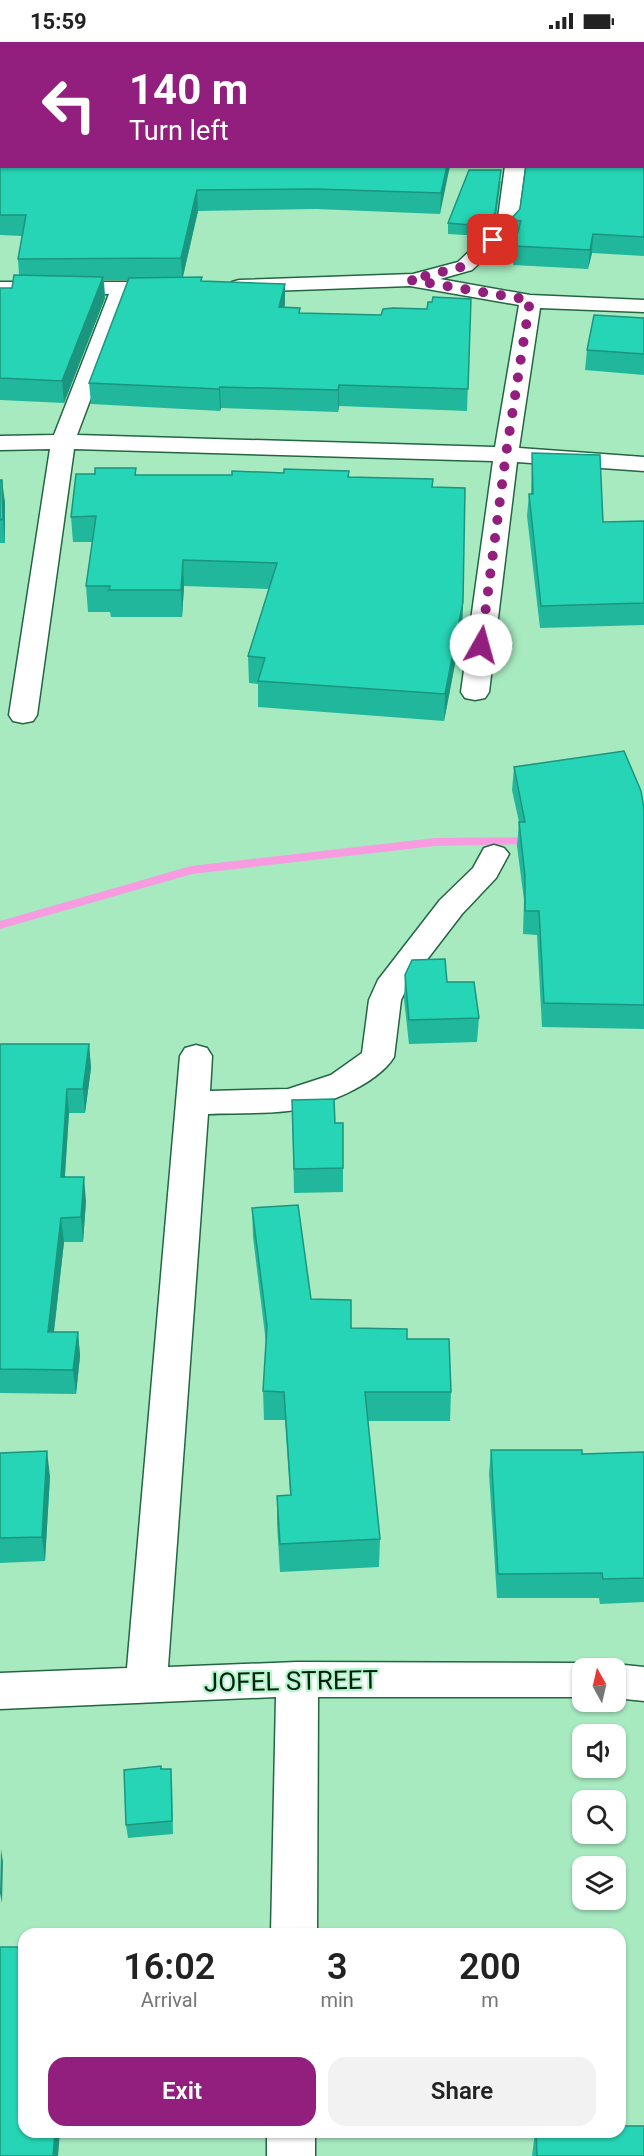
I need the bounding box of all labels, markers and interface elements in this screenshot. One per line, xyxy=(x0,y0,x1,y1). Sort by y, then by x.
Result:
text: 15:59 xyxy=(30,9,87,34)
text: 140 m xyxy=(129,65,248,114)
icon: left xyxy=(30,66,108,144)
text: Turn left xyxy=(129,115,229,147)
pin xyxy=(467,214,518,265)
icon: arrive xyxy=(476,223,509,256)
position arrow xyxy=(449,613,513,677)
north arrow xyxy=(572,1658,626,1712)
map controls xyxy=(572,1658,626,1910)
street label: JOFEL STREET xyxy=(204,1664,378,1698)
button: sound xyxy=(572,1724,626,1778)
button: search xyxy=(572,1790,626,1844)
button: layers xyxy=(572,1856,626,1910)
text: 16:02 xyxy=(123,1946,215,1988)
text: 3 xyxy=(327,1946,347,1988)
text: 200 xyxy=(459,1946,521,1988)
text: Arrival xyxy=(141,1988,198,2012)
text: min xyxy=(320,1988,354,2012)
text: m xyxy=(481,1988,499,2012)
button: Exit xyxy=(48,2057,316,2126)
button: Share xyxy=(328,2057,596,2126)

